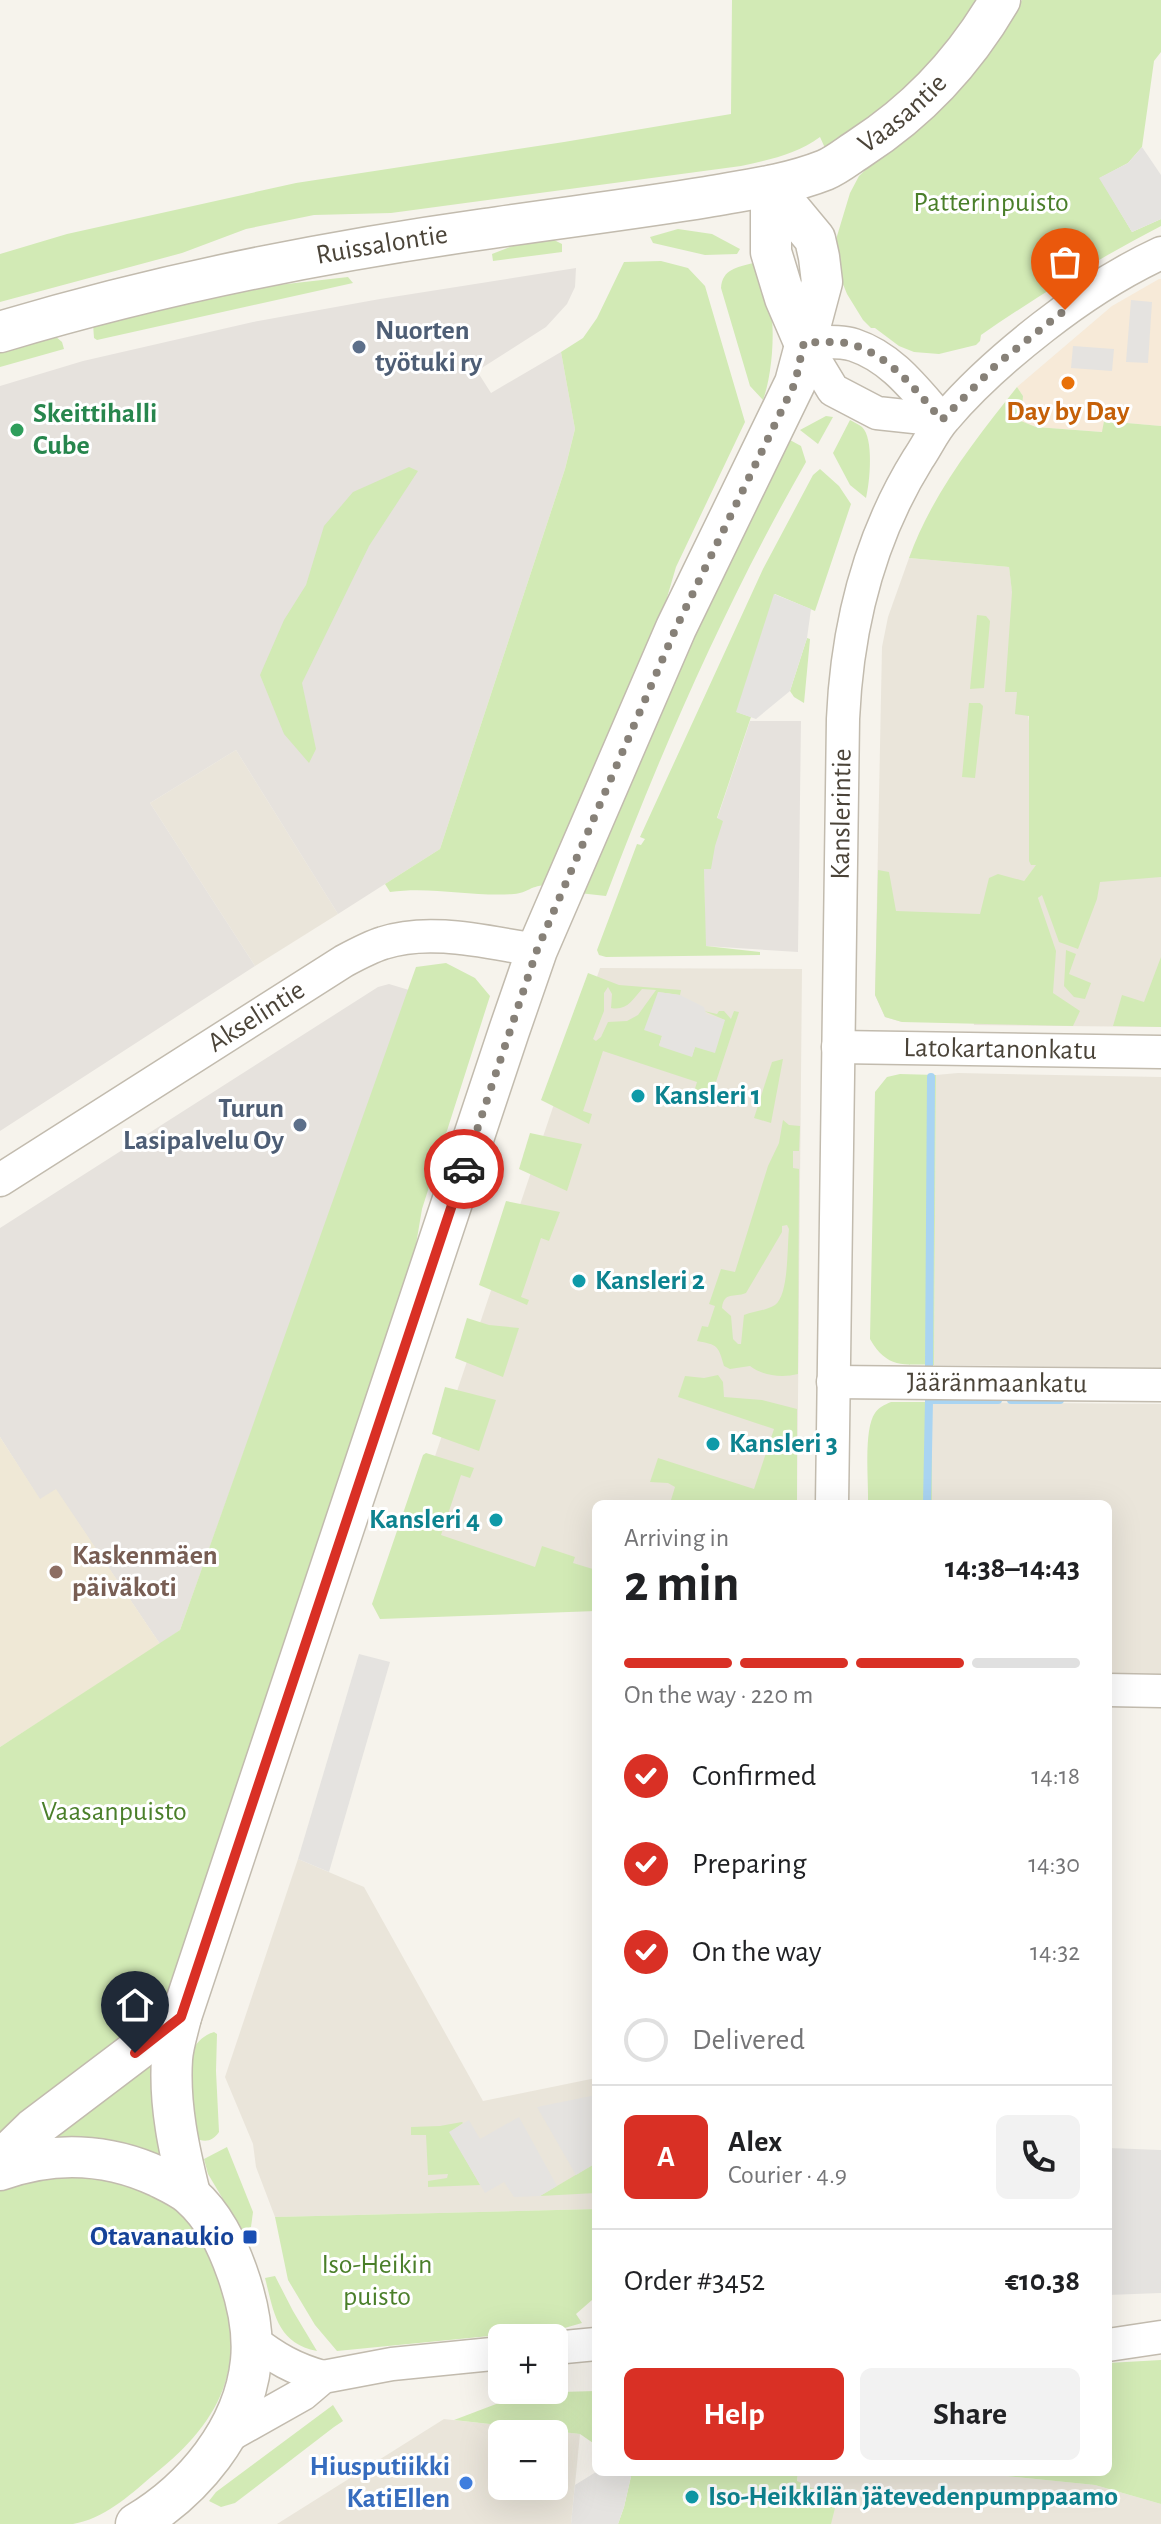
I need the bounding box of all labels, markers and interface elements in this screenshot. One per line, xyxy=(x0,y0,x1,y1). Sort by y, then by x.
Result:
street label: Vaasantie xyxy=(854,69,953,159)
park label: Patterinpuisto xyxy=(913,189,1069,217)
street label: Ruissalontie xyxy=(314,221,450,270)
pin xyxy=(1031,228,1099,310)
icon: bag xyxy=(1043,240,1087,284)
place label: Nuorten työtuki ry xyxy=(375,317,483,377)
marker: Nuorten työtuki ry xyxy=(350,338,368,356)
marker: Day by Day xyxy=(1059,374,1077,392)
place label: Day by Day xyxy=(1006,398,1130,426)
place label: Skeittihalli Cube xyxy=(33,400,157,460)
marker: Skeittihalli Cube xyxy=(8,421,26,439)
street label: Kanslerintie xyxy=(827,748,857,880)
street label: Akselintie xyxy=(203,976,310,1058)
street label: Latokartanonkatu xyxy=(903,1034,1097,1065)
place label: Kansleri 1 xyxy=(654,1082,761,1110)
marker: Kansleri 1 xyxy=(629,1087,647,1105)
place label: Turun Lasipalvelu Oy xyxy=(123,1095,284,1155)
marker: Turun Lasipalvelu Oy xyxy=(291,1116,309,1134)
courier xyxy=(424,1129,504,1209)
icon: car xyxy=(442,1147,486,1191)
place label: Kansleri 2 xyxy=(595,1267,705,1295)
marker: Kansleri 2 xyxy=(570,1272,588,1290)
street label: Jääränmaankatu xyxy=(907,1369,1087,1398)
place label: Kansleri 3 xyxy=(729,1430,838,1458)
marker: Kansleri 3 xyxy=(704,1435,722,1453)
place label: Kansleri 4 xyxy=(369,1506,480,1534)
marker: Kansleri 4 xyxy=(487,1511,505,1529)
text: Arriving in xyxy=(624,1525,729,1551)
place label: Kaskenmäen päiväkoti xyxy=(72,1542,218,1602)
text: 14:38–14:43 xyxy=(945,1553,1080,1583)
text: 2 min xyxy=(624,1558,739,1610)
marker: Kaskenmäen päiväkoti xyxy=(47,1563,65,1581)
text: On the way · 220 m xyxy=(624,1682,813,1708)
icon: check xyxy=(624,1754,668,1798)
text: Confirmed xyxy=(692,1761,816,1791)
text: 14:18 xyxy=(1031,1763,1080,1789)
park label: Vaasanpuisto xyxy=(41,1798,187,1826)
icon: check xyxy=(624,1842,668,1886)
text: Preparing xyxy=(692,1849,807,1879)
text: 14:30 xyxy=(1028,1851,1080,1877)
icon: check xyxy=(624,1930,668,1974)
text: On the way xyxy=(692,1937,821,1967)
text: 14:32 xyxy=(1030,1939,1080,1965)
pin xyxy=(101,1971,169,2053)
icon: home xyxy=(113,1983,157,2027)
text: Delivered xyxy=(692,2025,805,2055)
button: phone xyxy=(996,2115,1080,2199)
text: Alex xyxy=(728,2127,782,2157)
text: A xyxy=(657,2142,675,2172)
text: Courier · 4.9 xyxy=(728,2162,847,2188)
place label: Otavanaukio xyxy=(90,2223,234,2251)
marker: Otavanaukio xyxy=(241,2228,259,2246)
park label: Iso-Heikin puisto xyxy=(321,2251,433,2311)
text: Order #3452 xyxy=(624,2266,765,2296)
text: €10.38 xyxy=(1005,2266,1080,2296)
map controls xyxy=(488,2324,568,2500)
button: + xyxy=(488,2324,568,2404)
button: Help xyxy=(624,2368,844,2460)
button: Share xyxy=(860,2368,1080,2460)
button: − xyxy=(488,2420,568,2500)
place label: Hiusputiikki KatiEllen xyxy=(310,2453,450,2513)
marker: Hiusputiikki KatiEllen xyxy=(457,2474,475,2492)
place label: Iso-Heikkilän jätevedenpumppaamo xyxy=(708,2483,1118,2511)
marker: Iso-Heikkilän jätevedenpumppaamo xyxy=(683,2488,701,2506)

